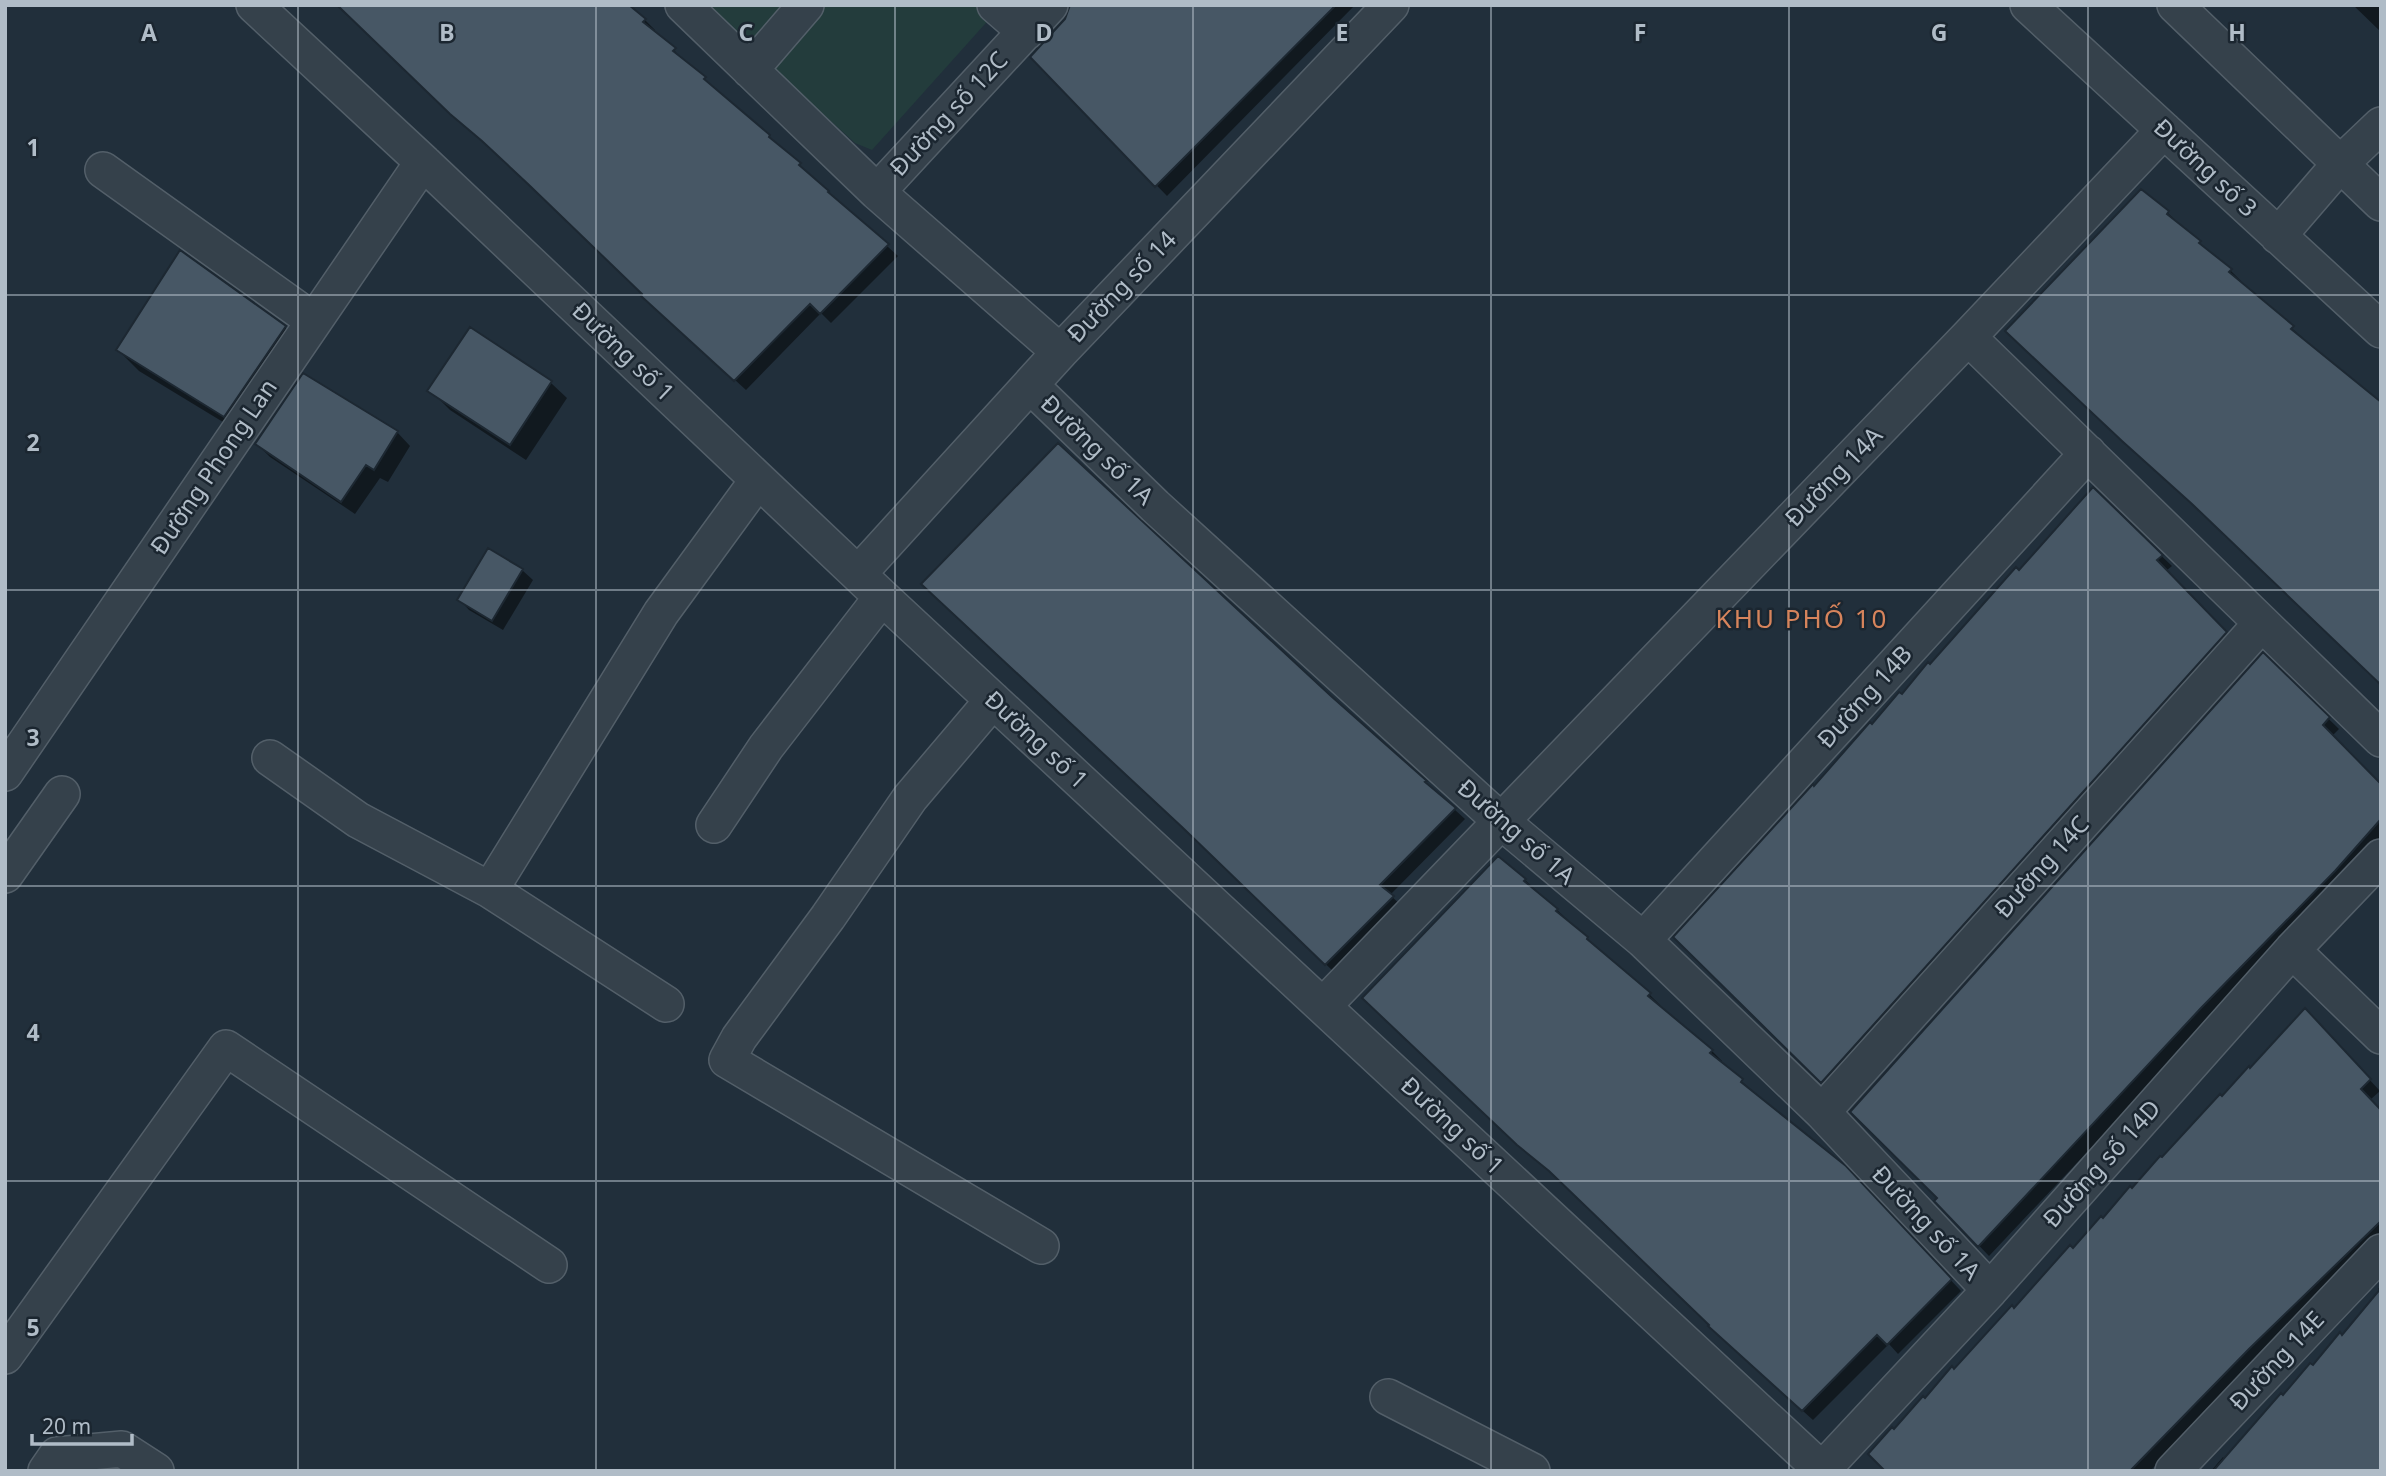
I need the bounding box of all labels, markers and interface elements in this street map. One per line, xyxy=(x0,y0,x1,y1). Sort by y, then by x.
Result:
text: A xyxy=(141,16,157,48)
text: B xyxy=(439,16,455,48)
text: C xyxy=(739,16,754,48)
text: D xyxy=(1036,16,1052,48)
text: E xyxy=(1336,16,1348,48)
text: F xyxy=(1634,16,1646,48)
text: G xyxy=(1931,16,1947,48)
text: H xyxy=(2228,16,2246,48)
street label: Đường số 12C xyxy=(882,44,1014,182)
street label: Đường số 3 xyxy=(2147,110,2265,223)
text: 1 xyxy=(26,131,40,163)
street label: Đường số 14 xyxy=(1059,223,1183,349)
street label: Đường số 1 xyxy=(566,294,682,408)
street label: Đường Phong Lan xyxy=(142,372,284,560)
street label: Đường số 1A xyxy=(1034,386,1162,512)
street label: Đường 14A xyxy=(1777,418,1889,533)
text: 2 xyxy=(26,426,40,458)
district label: KHU PHỐ 10 xyxy=(1716,600,1888,636)
street label: Đường 14B xyxy=(1809,638,1919,754)
street label: Đường số 1 xyxy=(978,682,1096,795)
text: 3 xyxy=(26,721,40,753)
street label: Đường số 1A xyxy=(1451,771,1583,892)
street label: Đường 14C xyxy=(1986,808,2096,924)
text: 4 xyxy=(26,1016,40,1048)
street label: Đường số 1 xyxy=(1394,1068,1512,1181)
street label: Đường số 14D xyxy=(2035,1092,2167,1234)
street label: Đường số 1A xyxy=(1865,1157,1989,1287)
street label: Đường 14E xyxy=(2221,1303,2331,1417)
text: 5 xyxy=(26,1311,40,1343)
scale bar xyxy=(32,1402,131,1446)
text: 20 m xyxy=(42,1412,91,1440)

